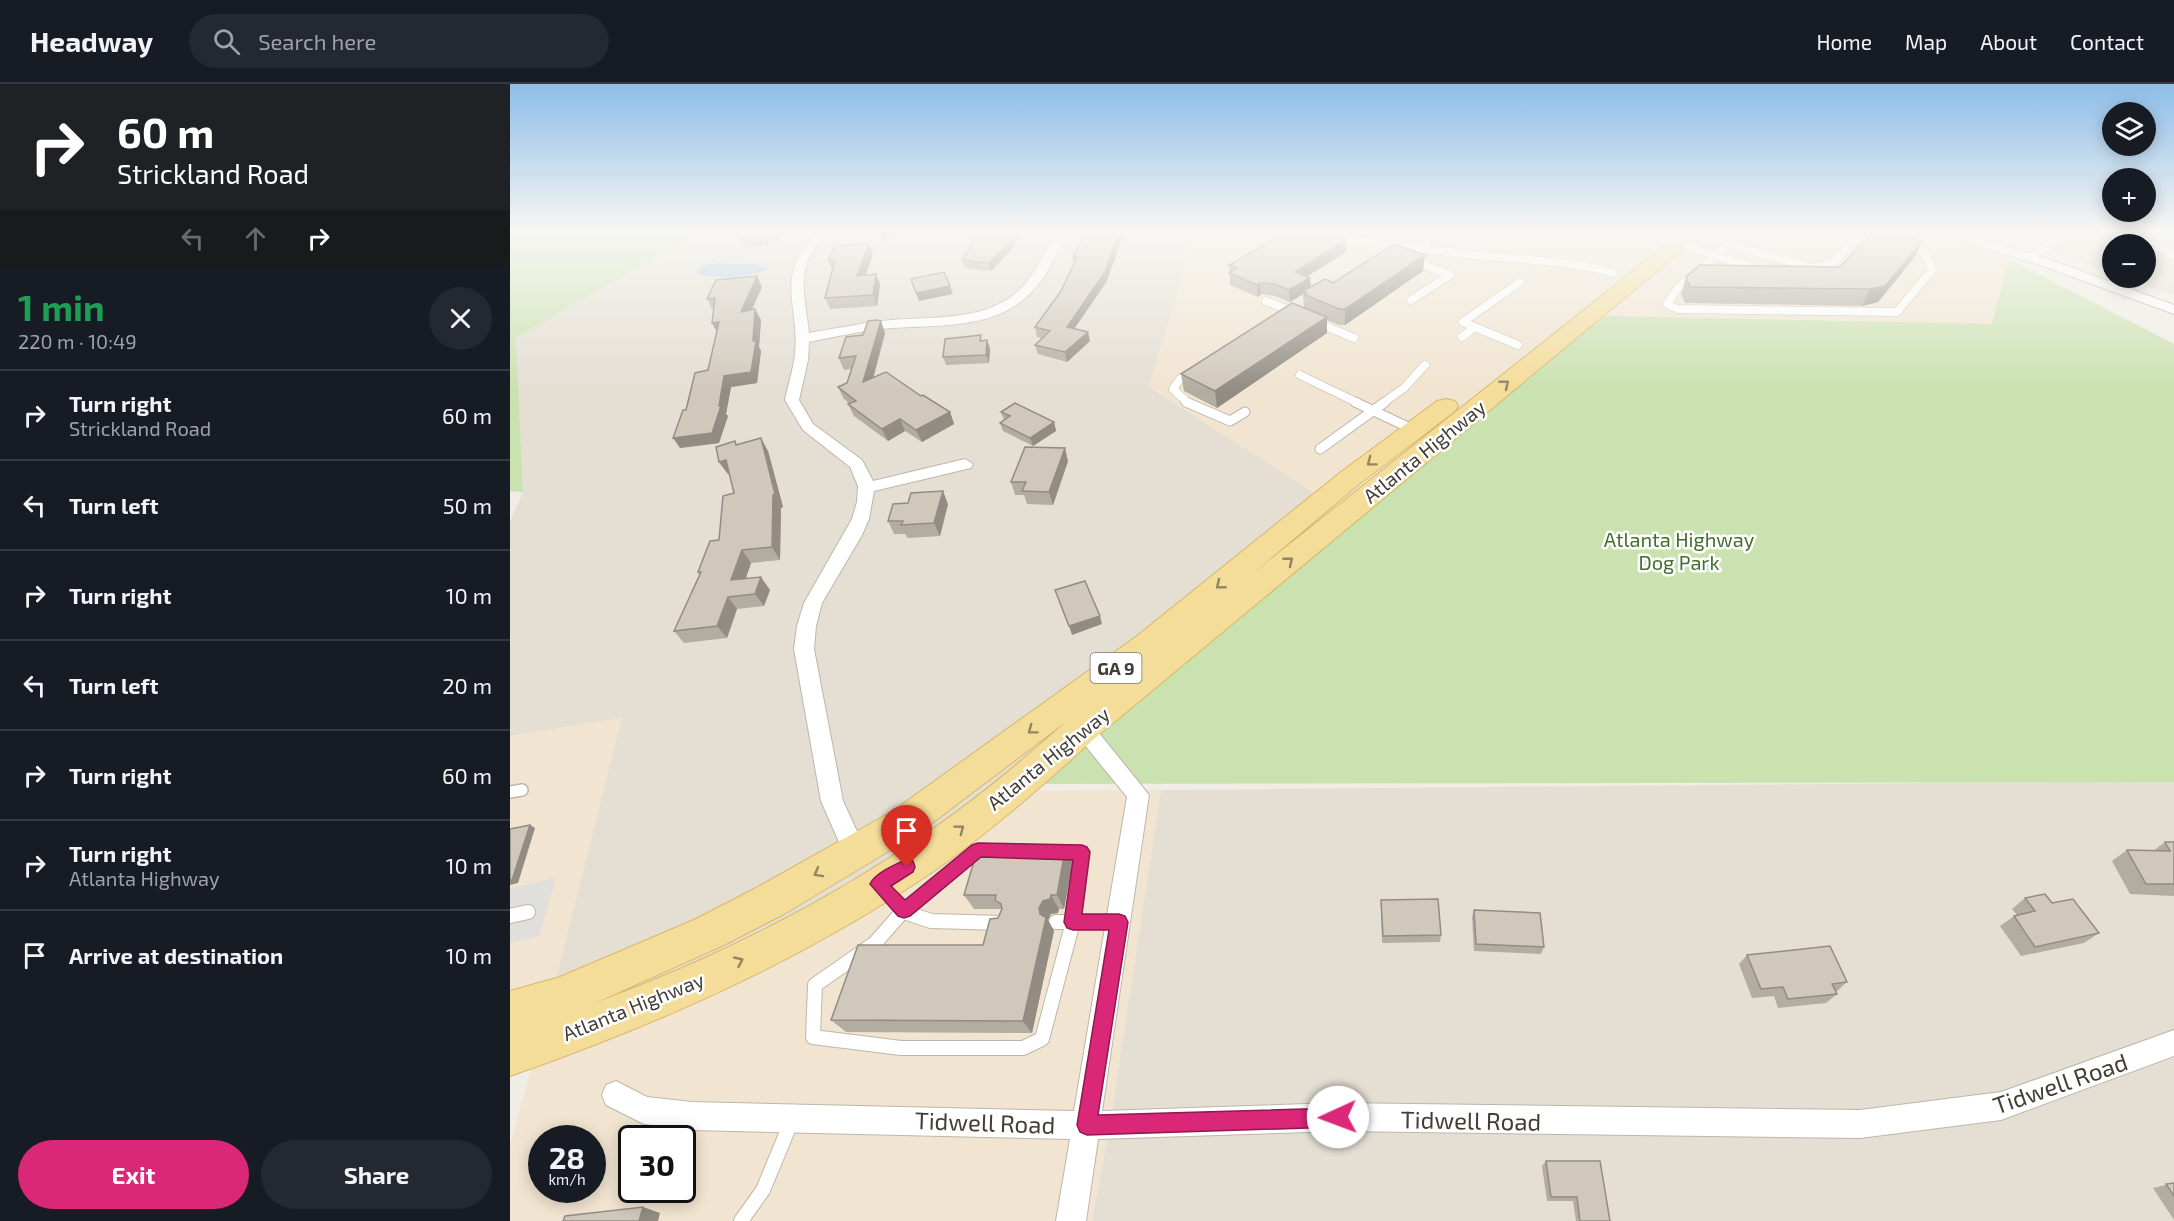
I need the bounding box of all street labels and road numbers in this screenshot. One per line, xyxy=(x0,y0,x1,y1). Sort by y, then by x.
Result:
street label: Atlanta Highway xyxy=(1358,394,1490,508)
road number: GA 9 xyxy=(1090,653,1142,683)
street label: Atlanta Highway xyxy=(982,701,1114,815)
street label: Atlanta Highway xyxy=(559,967,708,1045)
street label: Tidwell Road xyxy=(1989,1046,2131,1120)
street label: Tidwell Road xyxy=(1400,1104,1542,1136)
street label: Tidwell Road xyxy=(914,1105,1056,1139)

